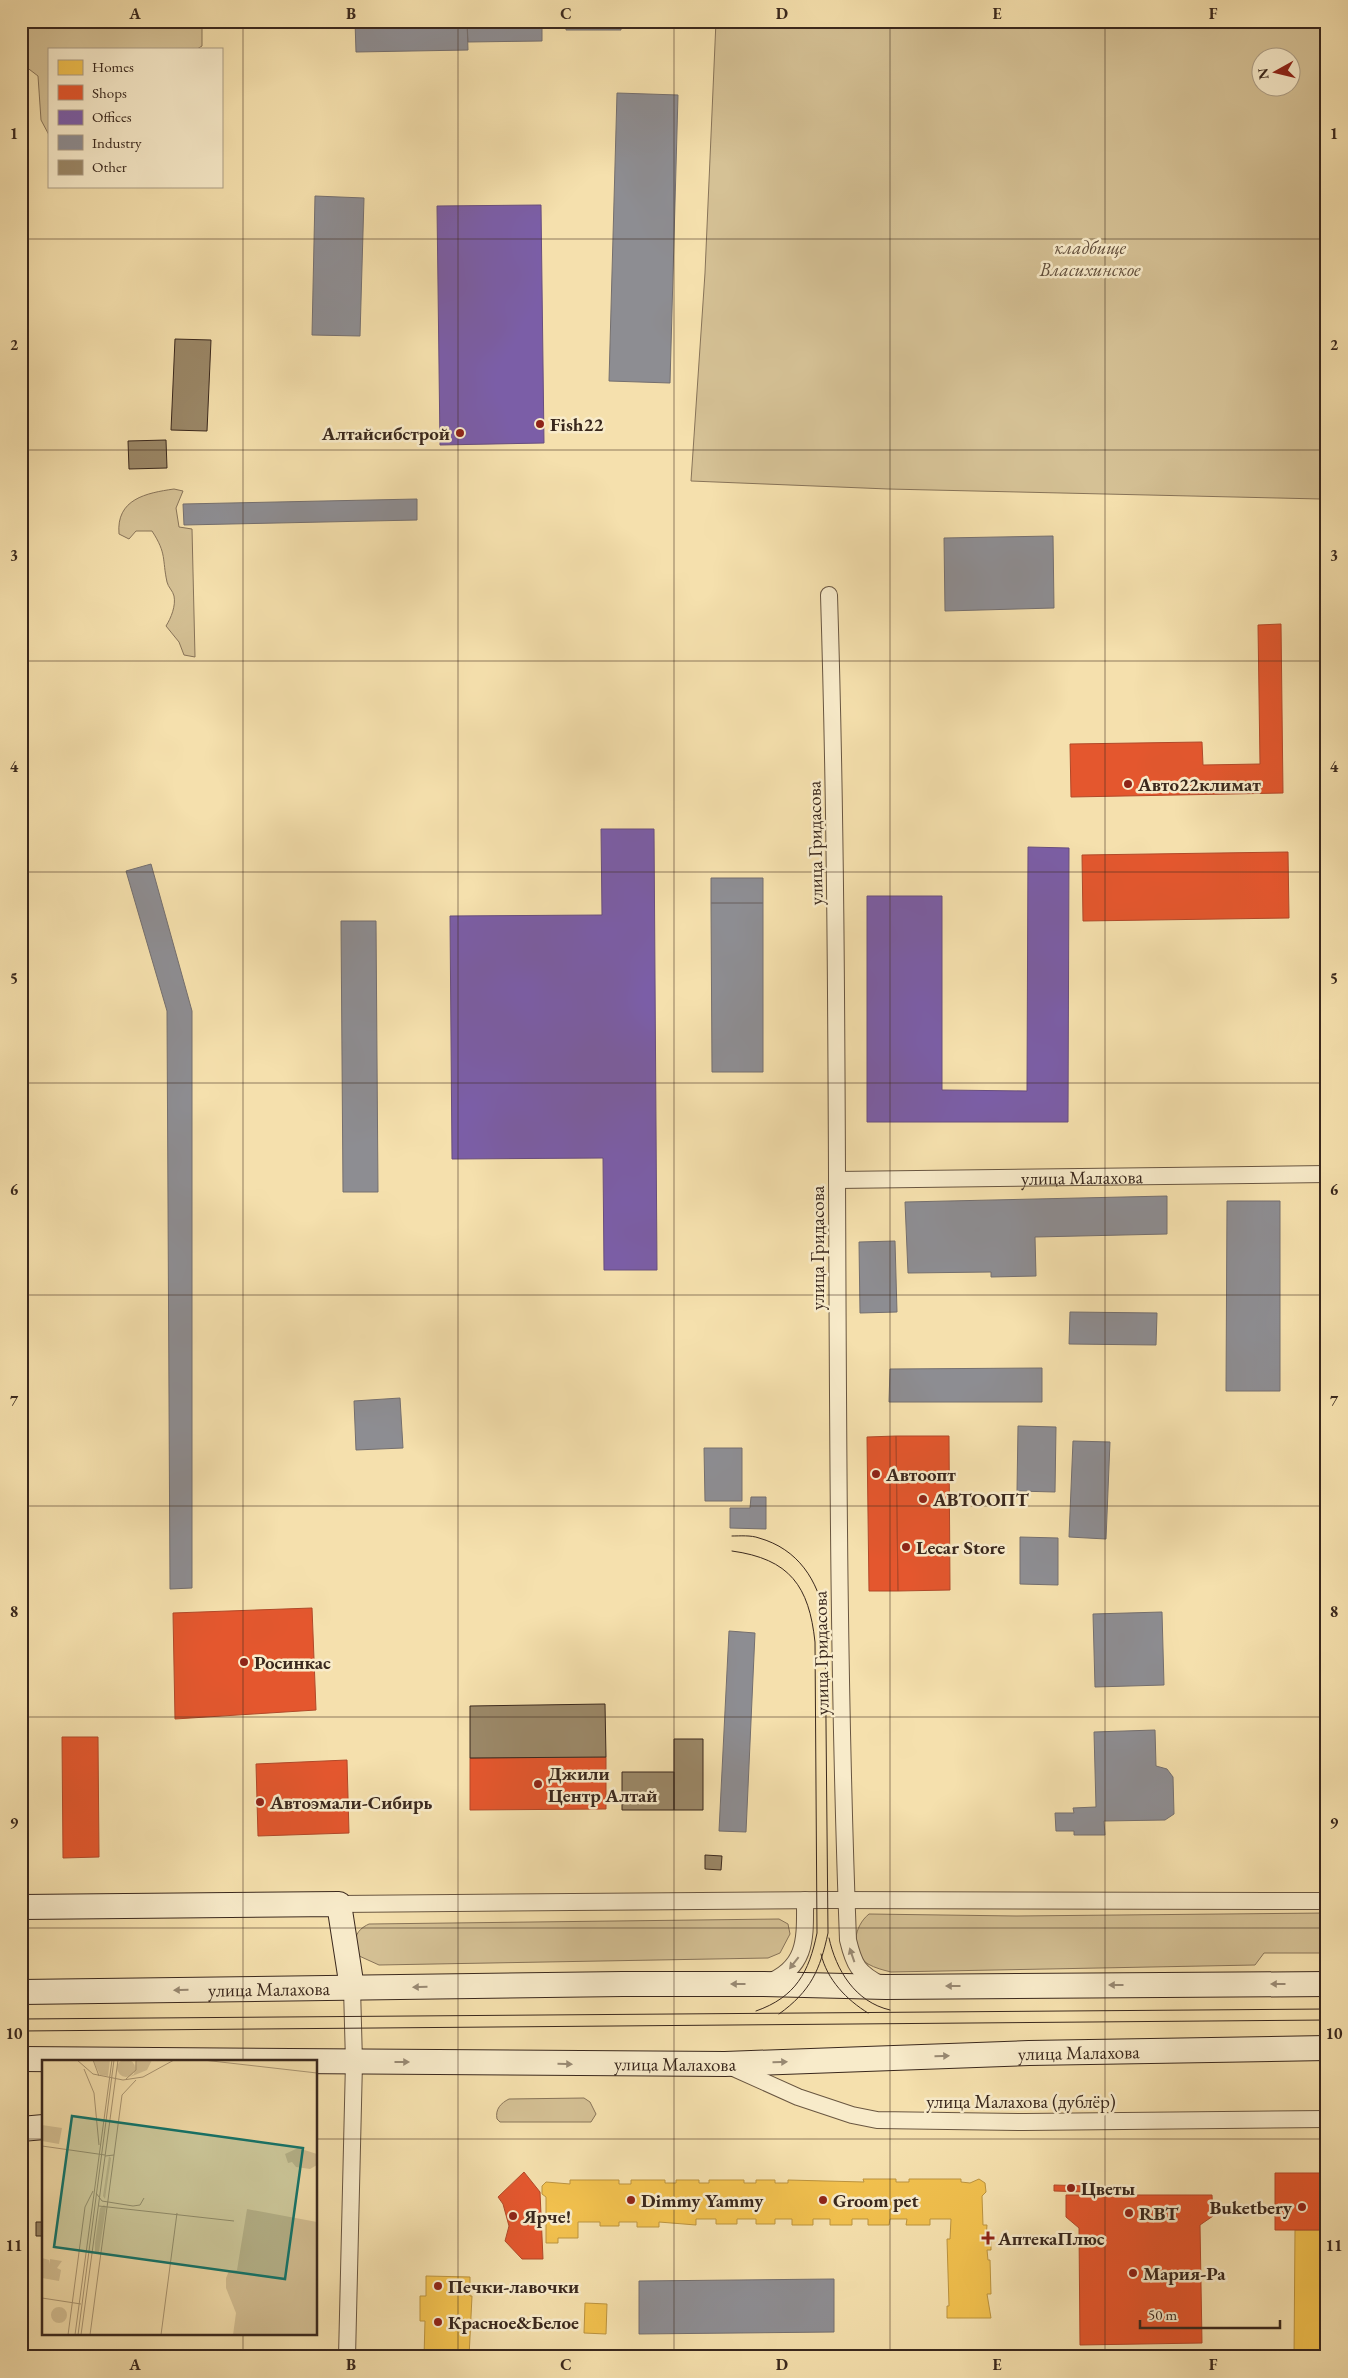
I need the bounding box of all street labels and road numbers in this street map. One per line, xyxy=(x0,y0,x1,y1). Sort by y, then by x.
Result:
street label: улица Гридасова xyxy=(801,780,829,906)
street label: улица Малахова xyxy=(1021,1164,1144,1190)
street label: улица Гридасова xyxy=(805,1185,830,1310)
street label: улица Гридасова xyxy=(807,1590,835,1716)
street label: улица Малахова xyxy=(208,1975,331,2002)
street label: улица Малахова xyxy=(1017,2039,1140,2066)
street label: улица Малахова xyxy=(614,2051,737,2077)
street label: улица Малахова (дублёр) xyxy=(926,2089,1116,2114)

